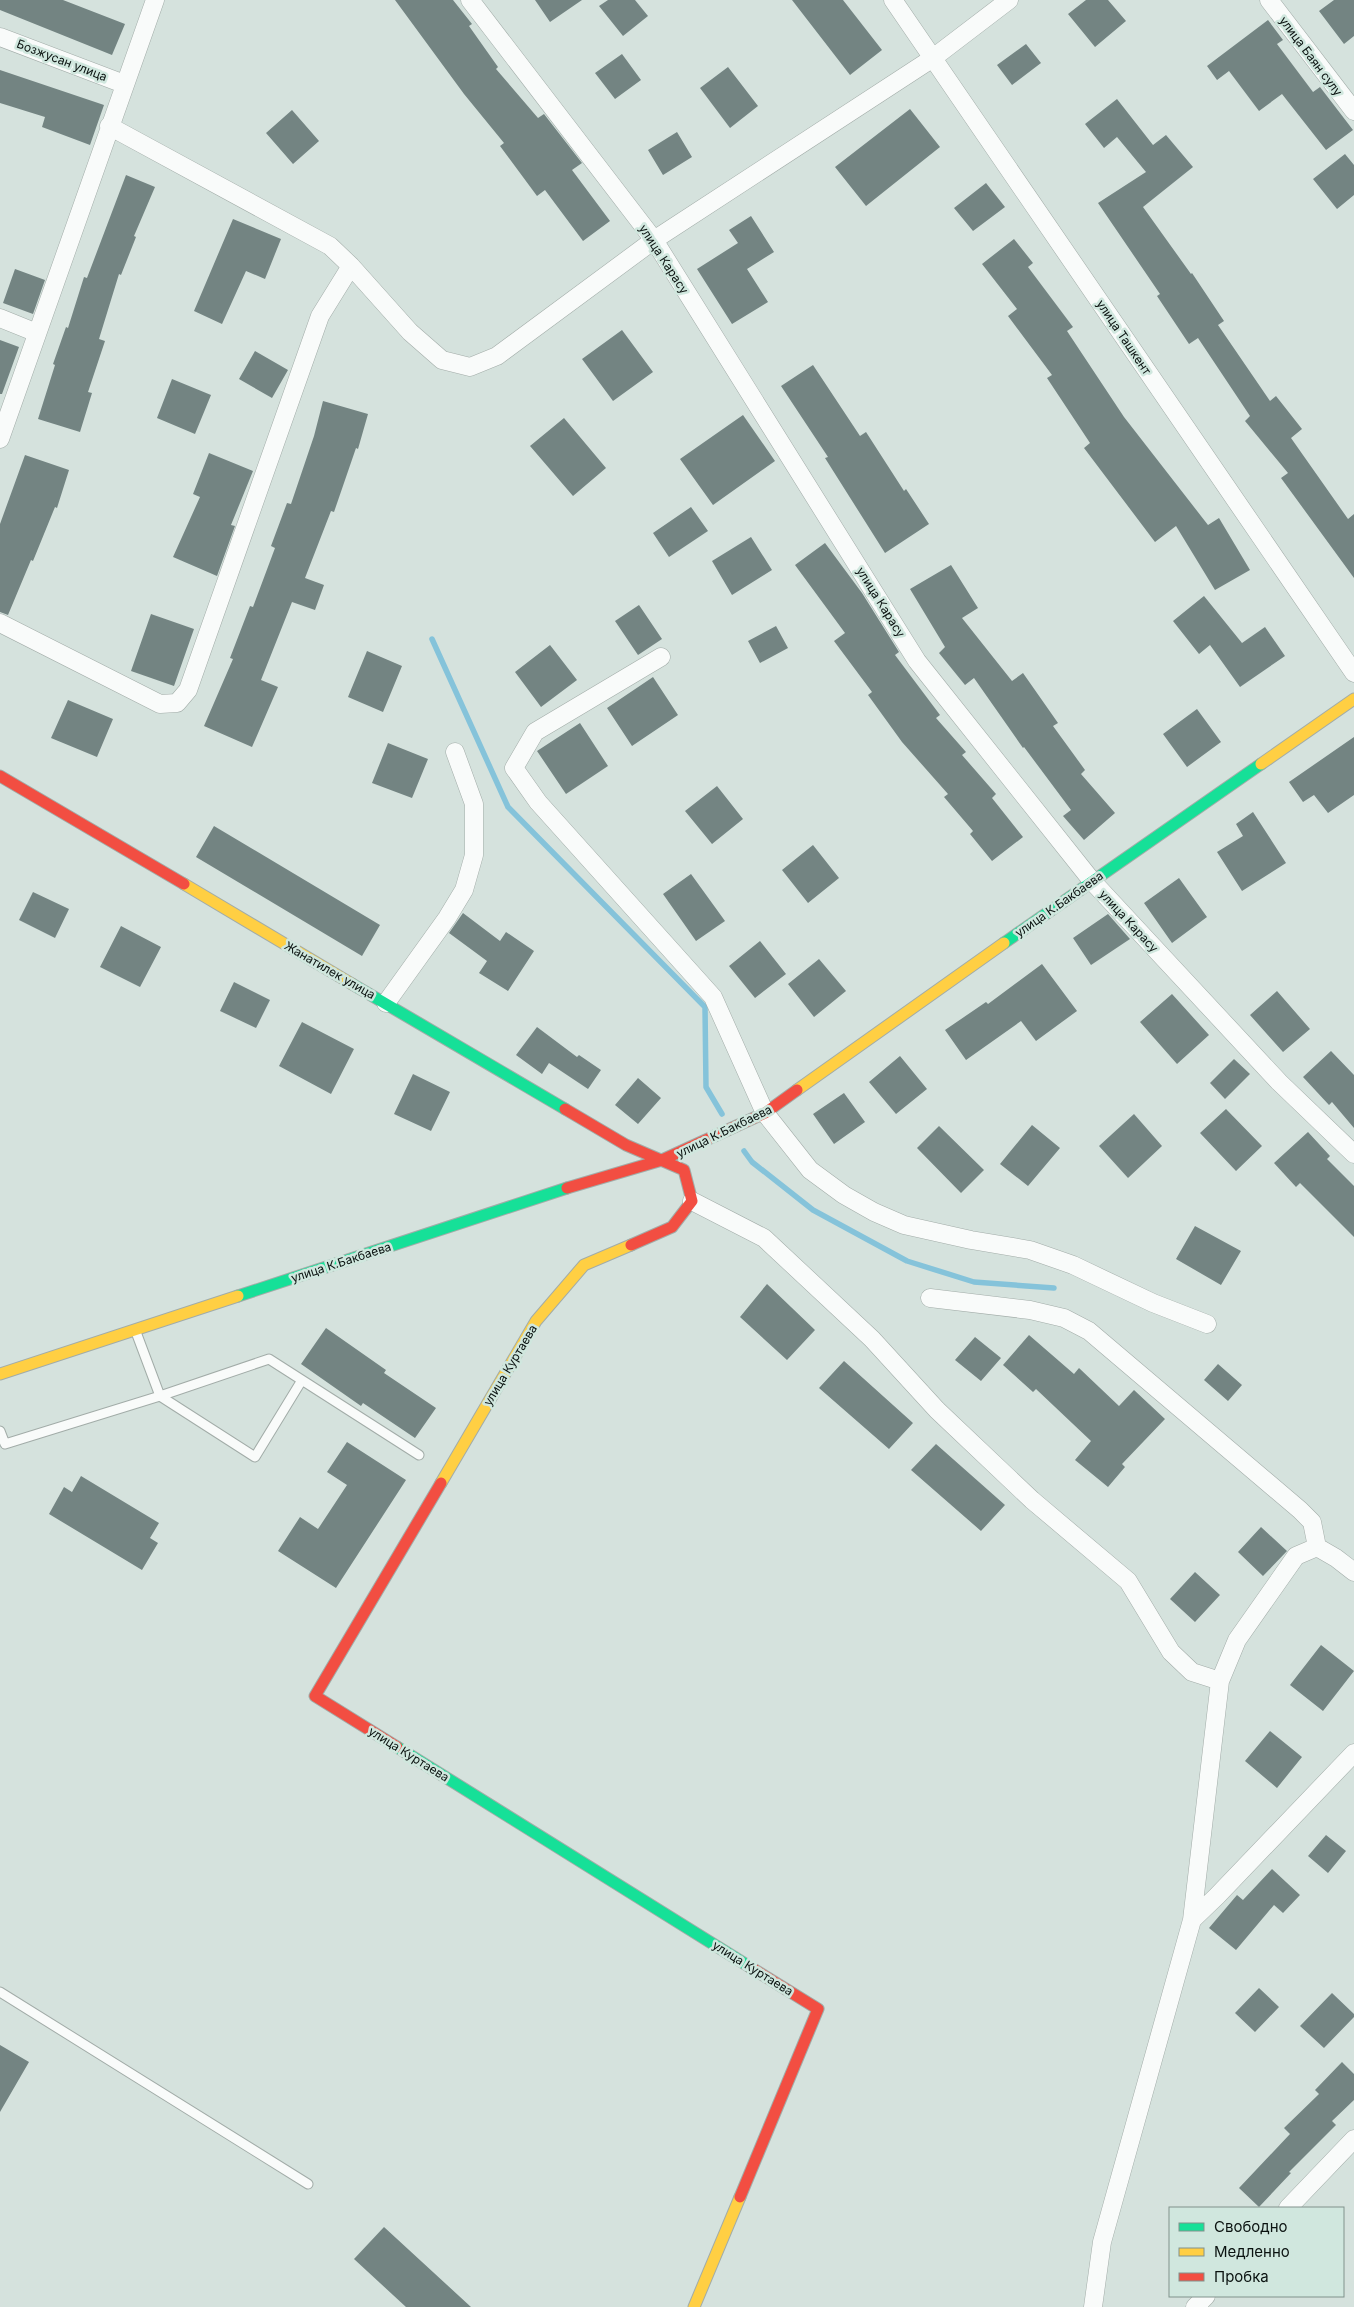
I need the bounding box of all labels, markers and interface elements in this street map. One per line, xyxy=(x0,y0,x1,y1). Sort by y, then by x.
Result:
street label: улица Баян сулу xyxy=(1276,13,1346,99)
street label: Бозжусан улица xyxy=(15,36,109,84)
street label: улица Карасу xyxy=(636,221,692,297)
street label: улица Ташкент xyxy=(1093,297,1155,378)
street label: улица Карасу xyxy=(853,564,909,640)
street label: улица К.Бакбаева xyxy=(1012,868,1106,940)
street label: улица Карасу xyxy=(1096,887,1162,955)
street label: Жанатилек улица xyxy=(282,938,378,1002)
street label: улица К.Бакбаева xyxy=(674,1101,774,1161)
street label: улица К.Бакбаева xyxy=(289,1239,393,1285)
street label: улица Куртаева xyxy=(480,1322,540,1408)
street label: улица Куртаева xyxy=(366,1723,452,1785)
street label: улица Куртаева xyxy=(710,1937,796,1999)
legend xyxy=(1169,2207,1344,2297)
text: Свободно xyxy=(1214,2217,1288,2236)
text: Медленно xyxy=(1214,2242,1290,2261)
text: Пробка xyxy=(1214,2267,1269,2286)

